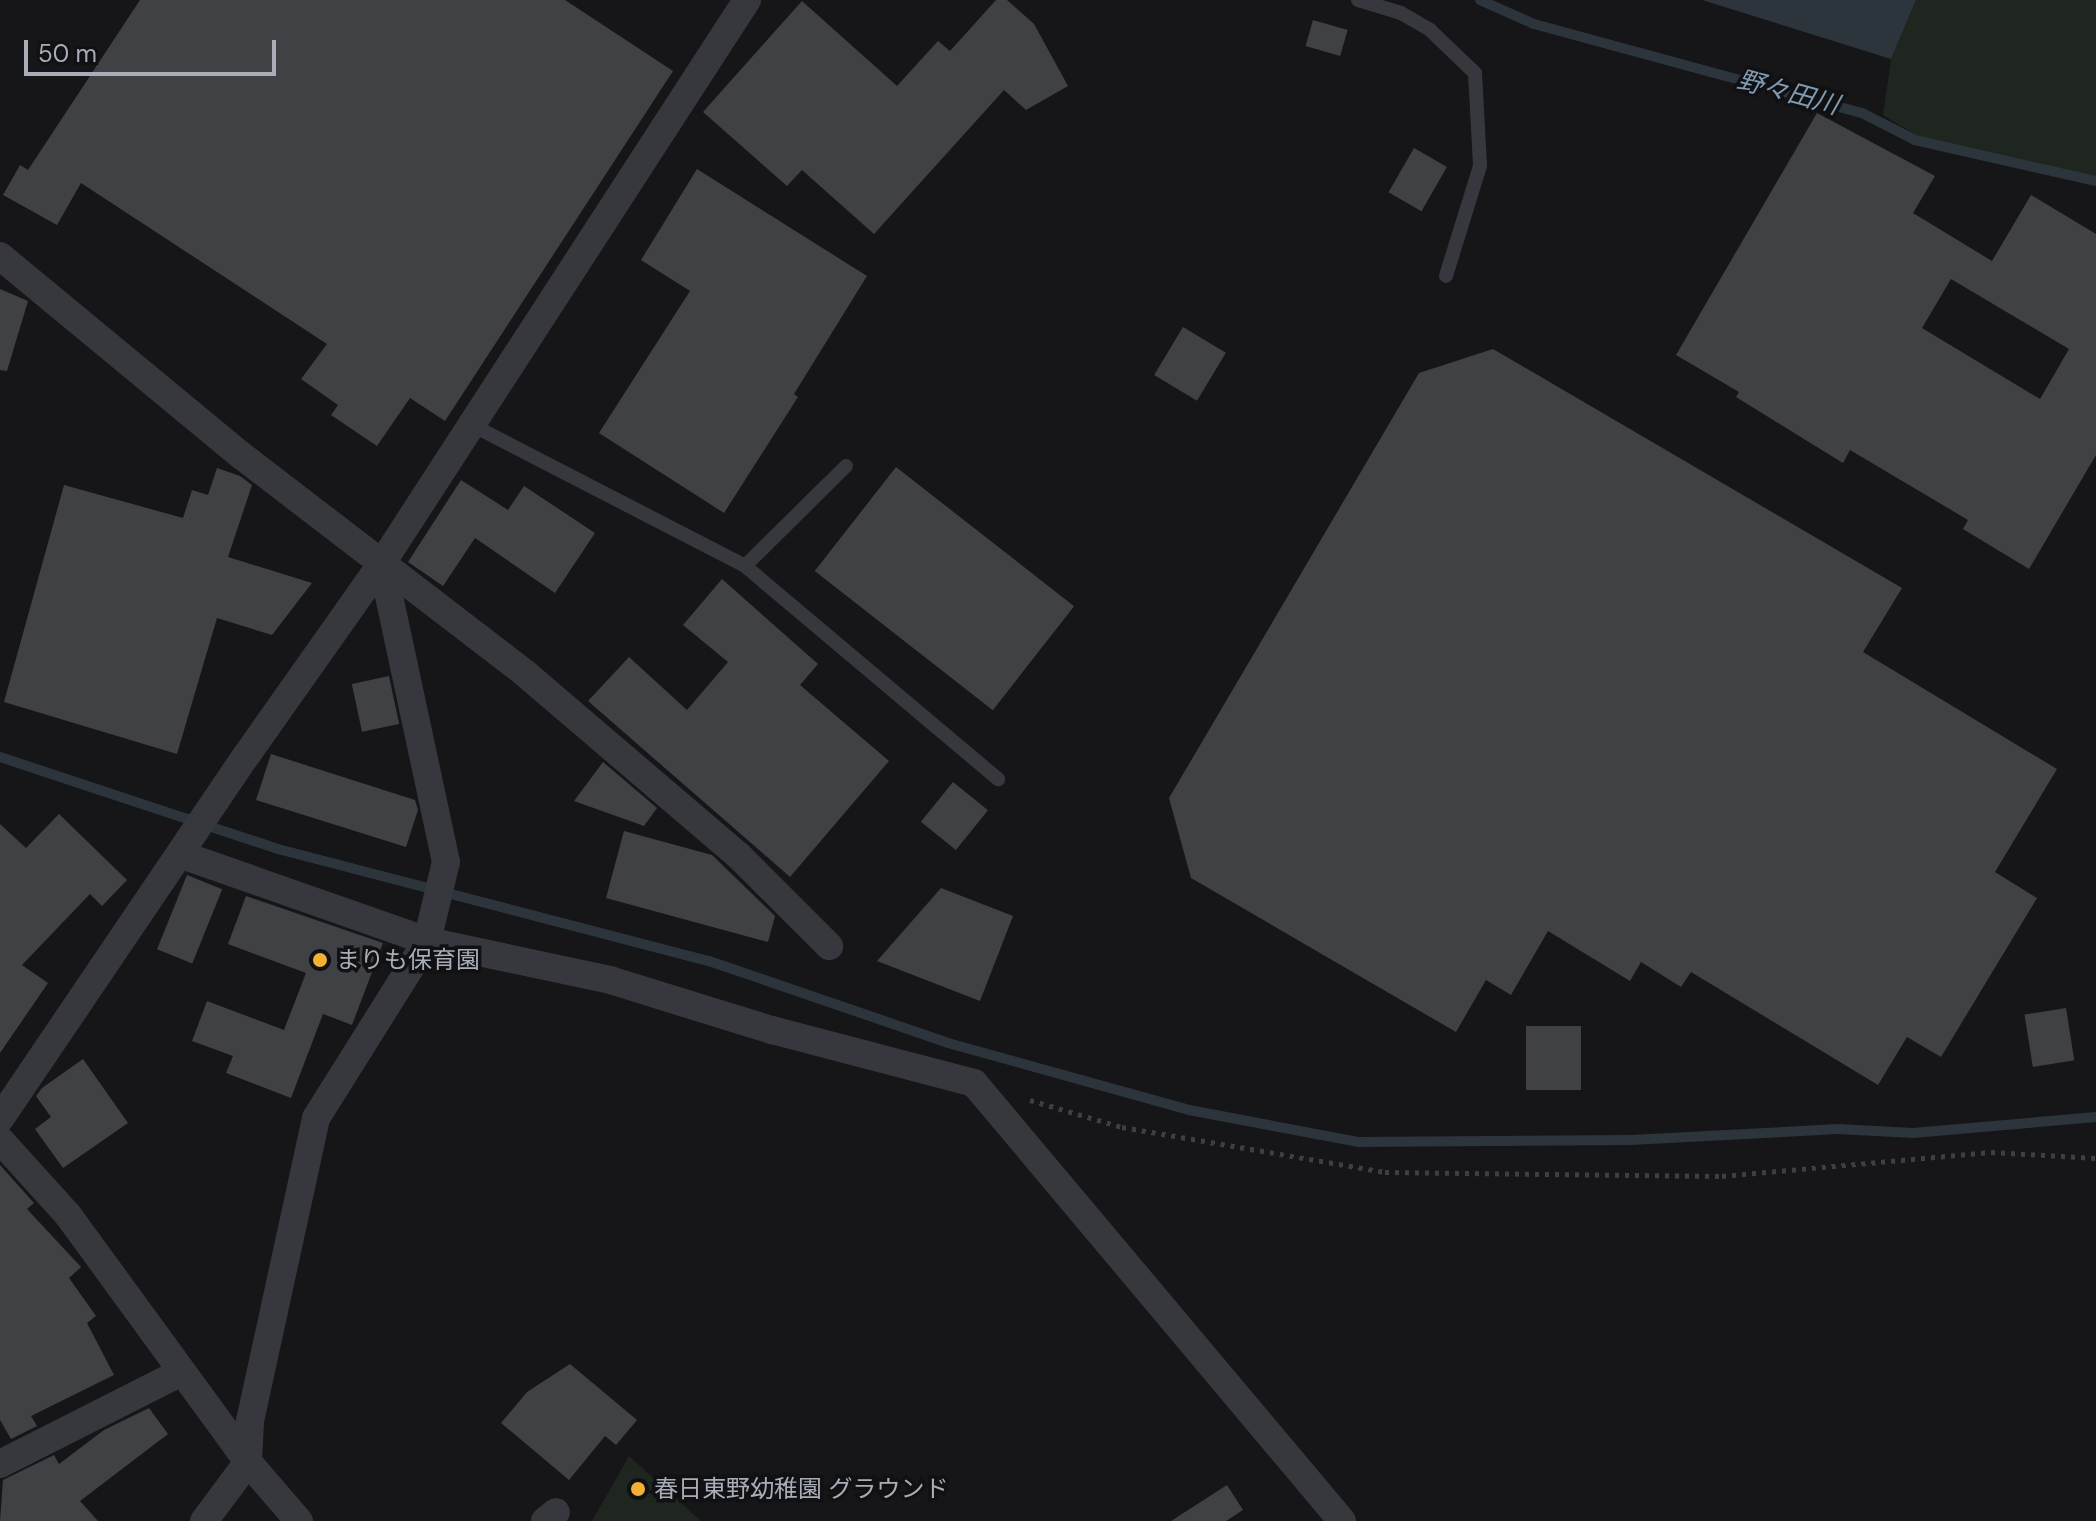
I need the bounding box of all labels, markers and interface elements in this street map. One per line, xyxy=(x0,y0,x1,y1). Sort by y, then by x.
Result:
scale bar xyxy=(28,24,280,74)
text: 50 m xyxy=(38,38,97,69)
water label: 野々田川 xyxy=(1734,64,1842,122)
place label: まりも保育園 xyxy=(336,946,480,974)
marker: まりも保育園 xyxy=(311,951,329,969)
place label: 春日東野幼稚園 グラウンド xyxy=(654,1475,948,1503)
marker: 春日東野幼稚園 グラウンド xyxy=(629,1480,647,1498)

